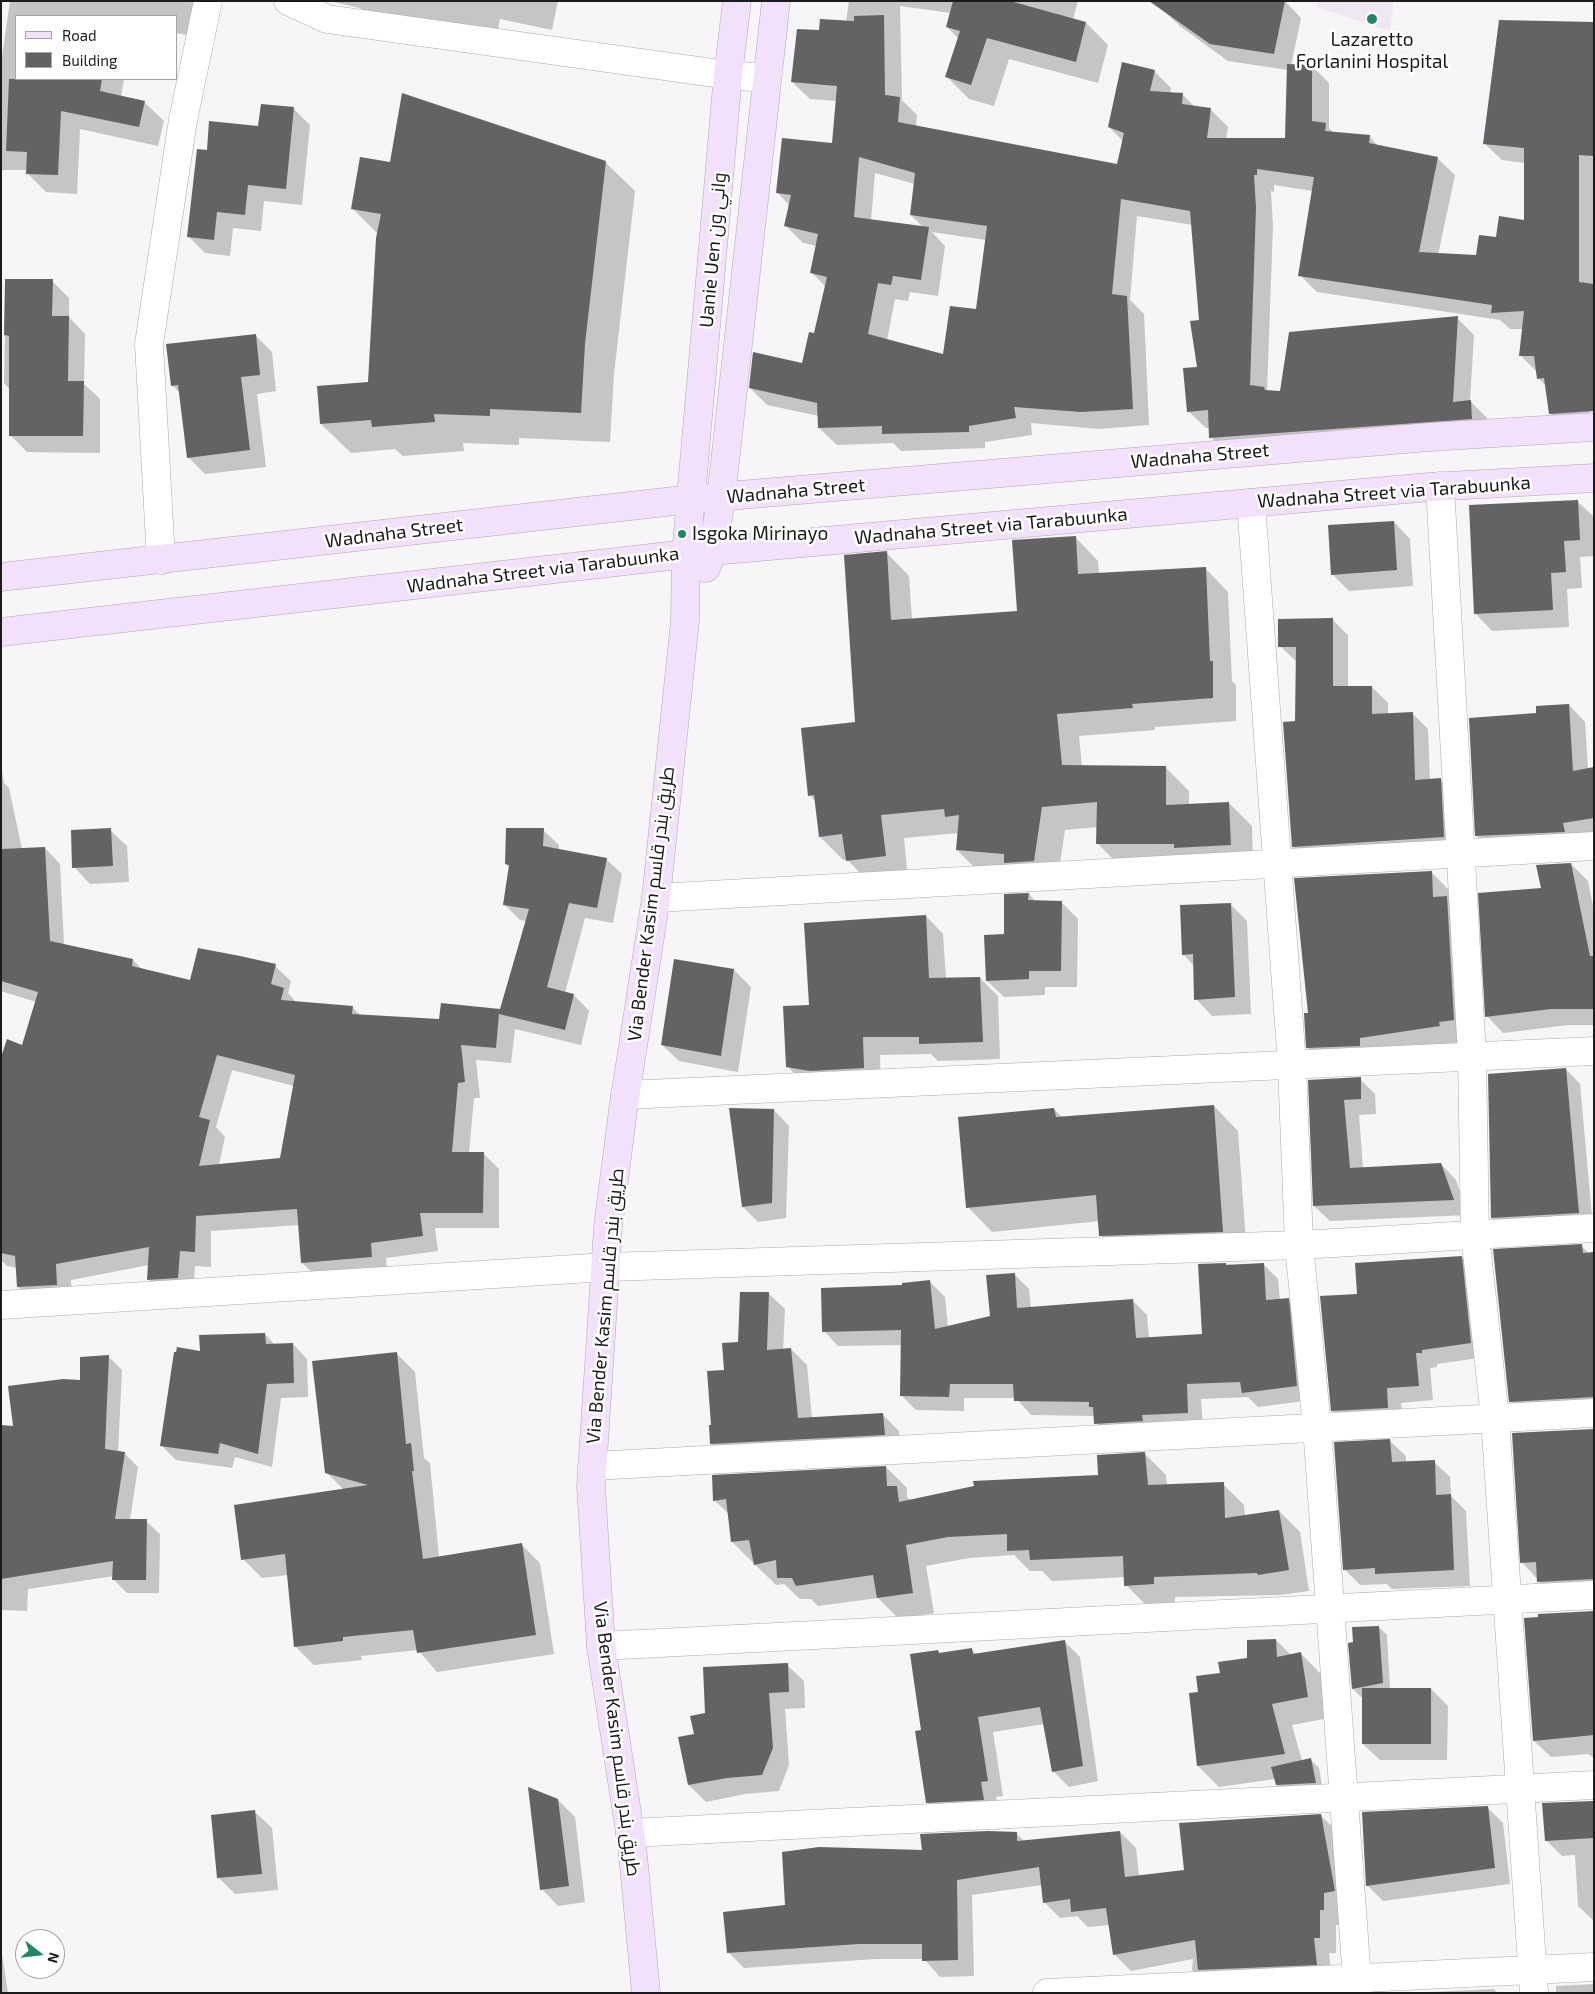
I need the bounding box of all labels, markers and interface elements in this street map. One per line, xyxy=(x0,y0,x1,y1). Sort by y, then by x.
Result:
marker: Lazaretto Forlanini Hospital xyxy=(1365,12,1379,26)
legend xyxy=(15,15,178,80)
text: Road xyxy=(62,26,97,44)
place label: Lazaretto Forlanini Hospital xyxy=(1296,29,1448,73)
text: Building xyxy=(62,51,117,69)
street label: Uanie Uen واني ون xyxy=(695,171,731,329)
street label: Wadnaha Street xyxy=(1130,439,1270,473)
street label: Wadnaha Street via Tarabuunka xyxy=(1256,471,1532,513)
street label: Wadnaha Street xyxy=(726,474,866,508)
street label: Wadnaha Street via Tarabuunka xyxy=(853,503,1129,549)
street label: Wadnaha Street xyxy=(324,513,464,553)
place label: Isgoka Mirinayo xyxy=(692,523,828,545)
marker: Isgoka Mirinayo xyxy=(676,528,688,540)
street label: Wadnaha Street via Tarabuunka xyxy=(406,542,680,598)
street label: Via Bender Kasim طريق بندر قاسم xyxy=(623,765,679,1043)
street label: Via Bender Kasim طريق بندر قاسم xyxy=(582,1167,628,1445)
street label: Via Bender Kasim طريق بندر قاسم xyxy=(589,1600,645,1878)
north arrow xyxy=(15,1929,65,1979)
text: N xyxy=(44,1951,64,1965)

